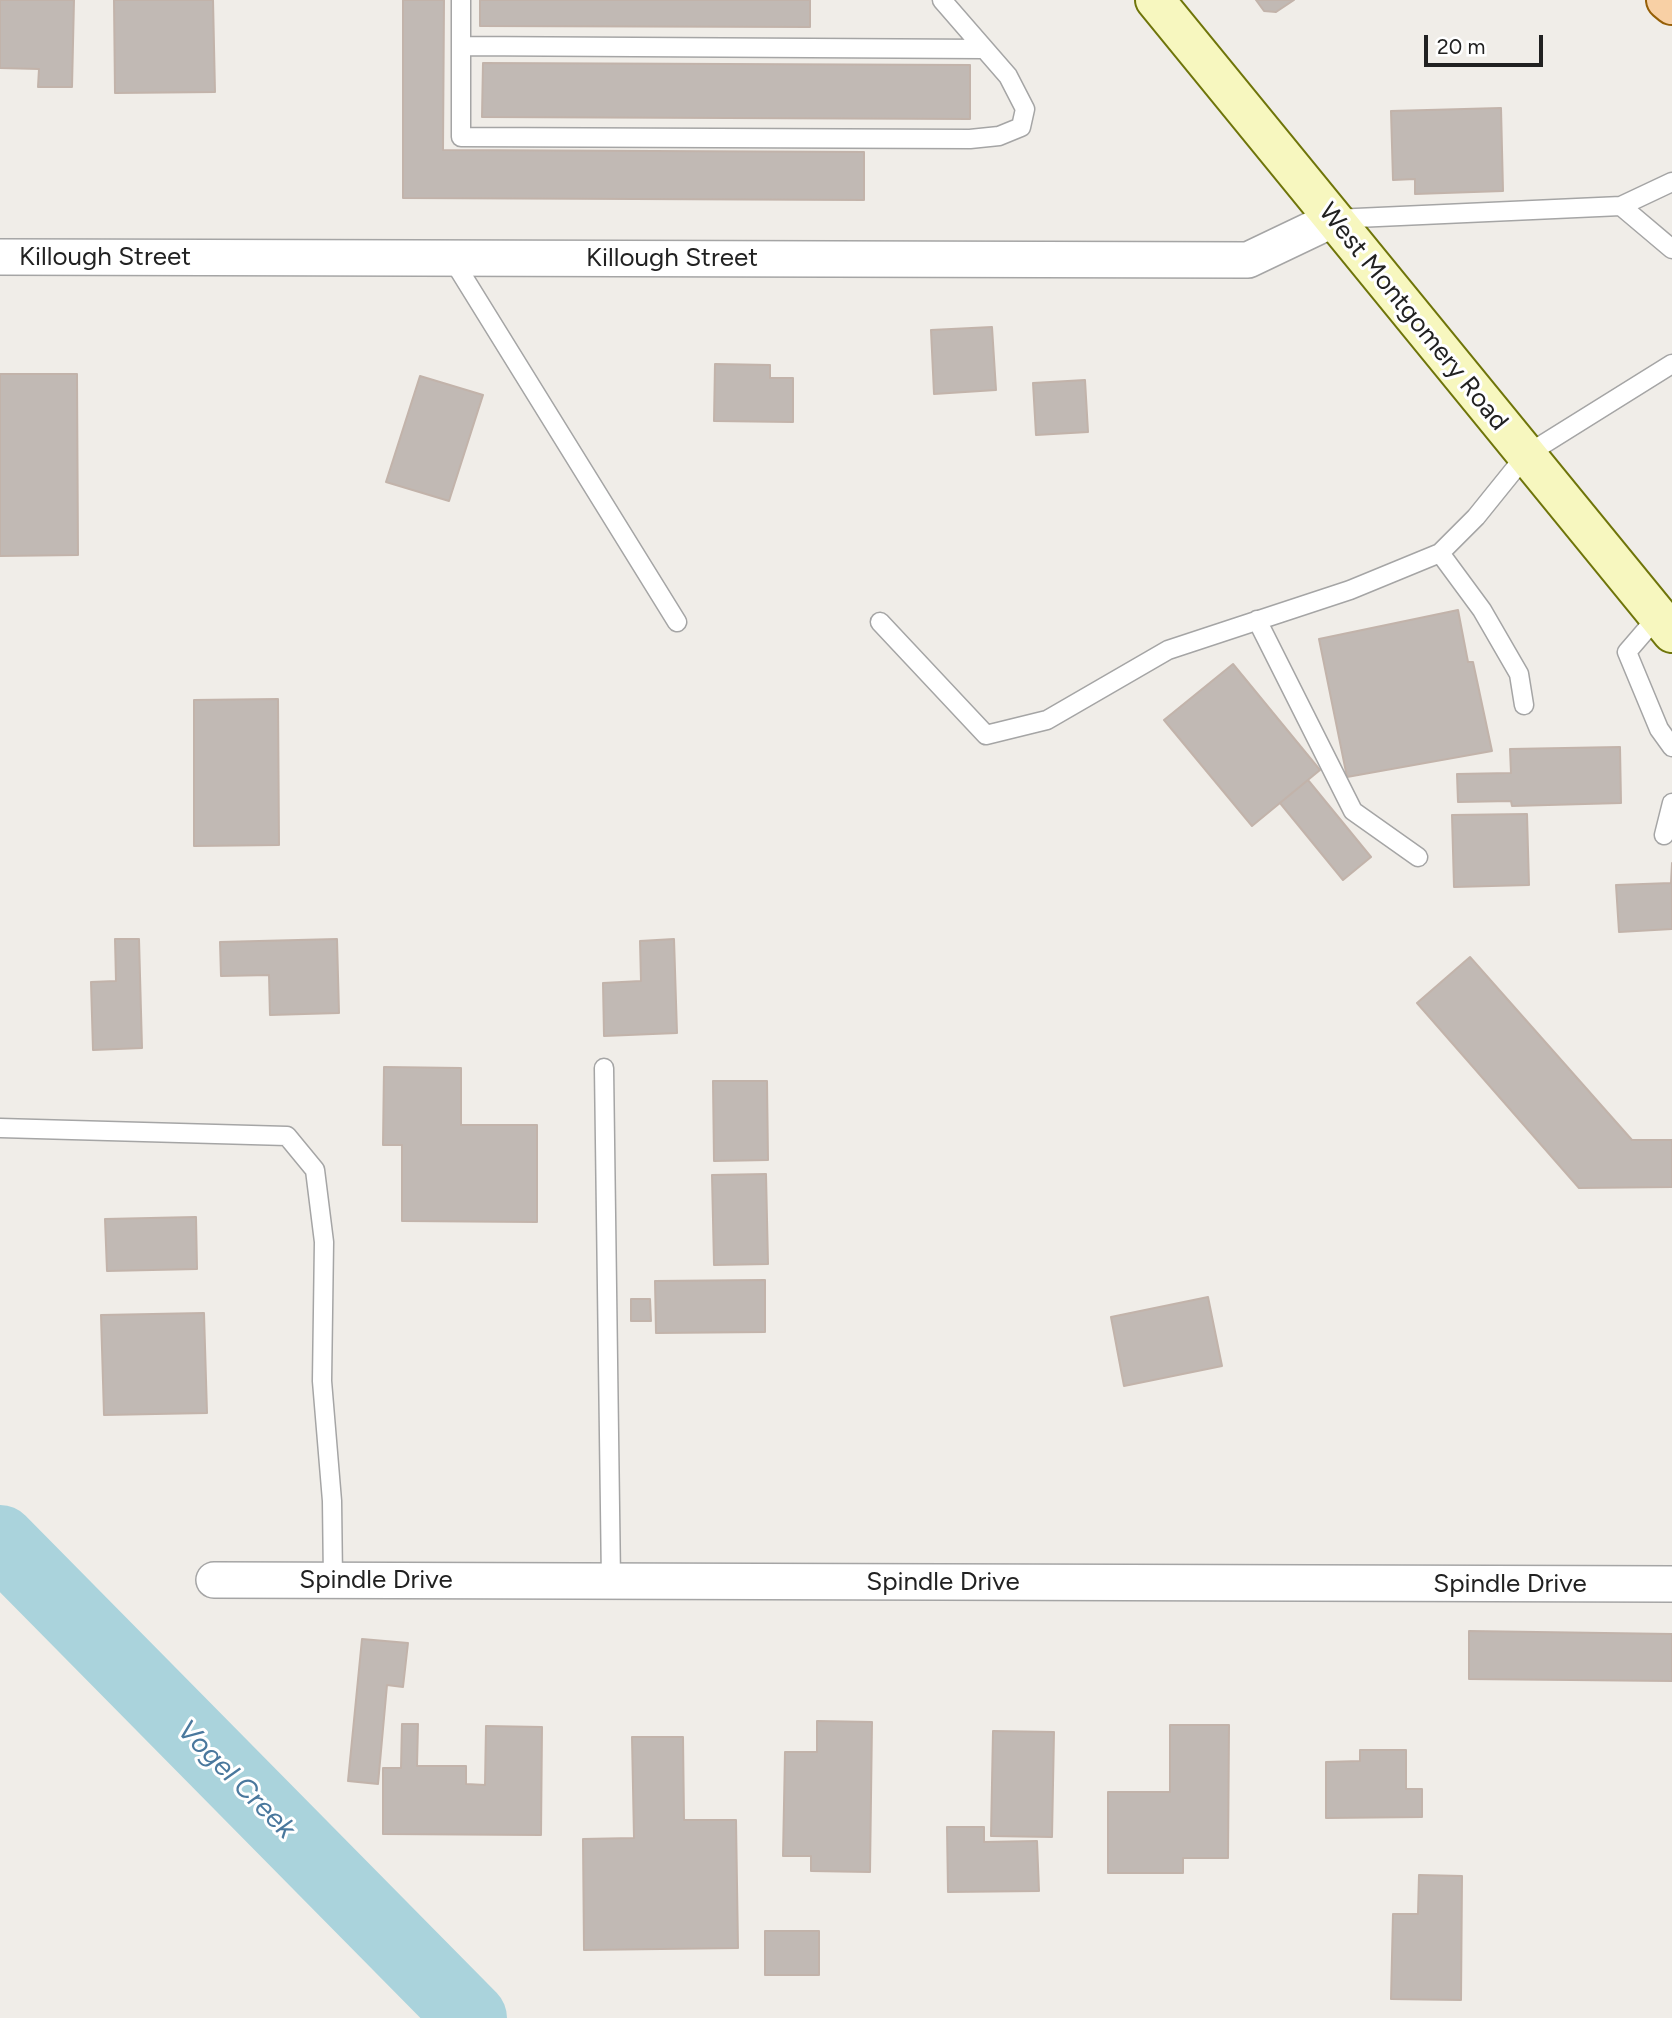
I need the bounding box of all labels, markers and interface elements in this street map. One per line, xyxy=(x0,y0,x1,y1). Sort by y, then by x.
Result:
scale bar xyxy=(1427,21,1546,65)
text: 20 m xyxy=(1437,34,1485,59)
street label: West Montgomery Road xyxy=(1312,197,1514,437)
street label: Killough Street xyxy=(19,241,191,273)
street label: Killough Street xyxy=(586,242,758,274)
street label: Spindle Drive xyxy=(299,1564,453,1596)
street label: Spindle Drive xyxy=(866,1566,1020,1598)
street label: Spindle Drive xyxy=(1433,1568,1587,1600)
water label: Vogel Creek xyxy=(170,1714,302,1846)

